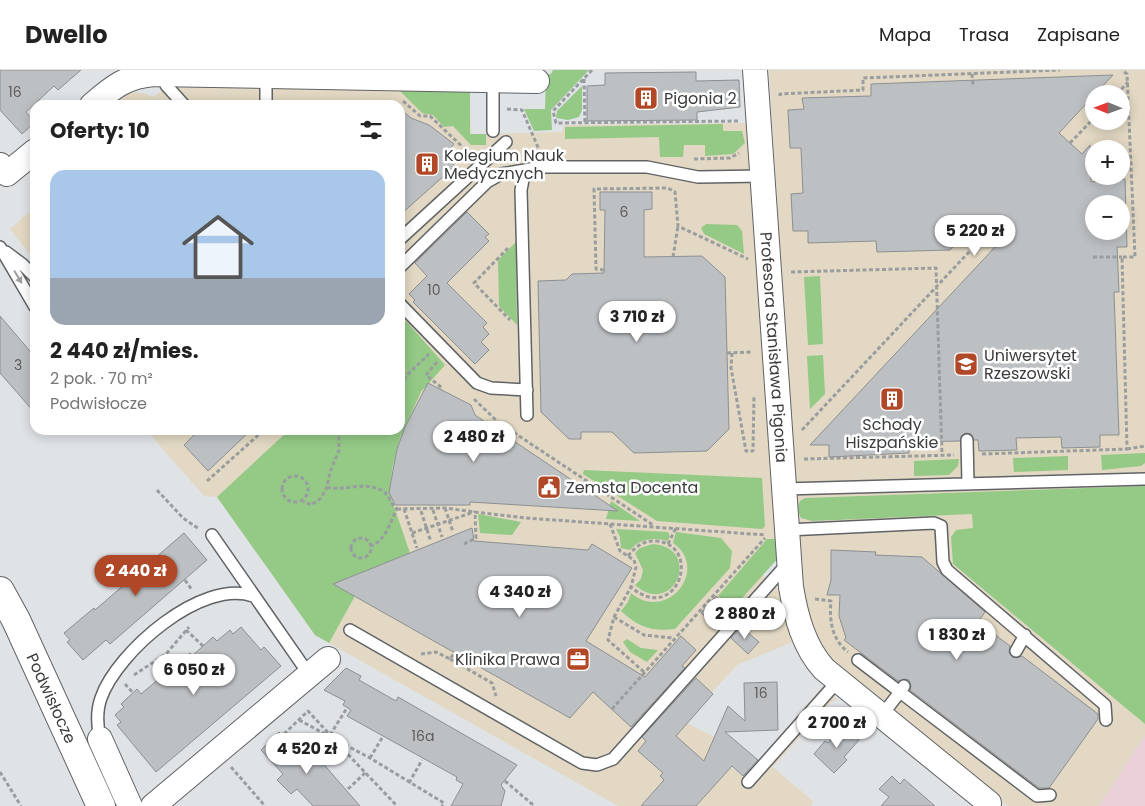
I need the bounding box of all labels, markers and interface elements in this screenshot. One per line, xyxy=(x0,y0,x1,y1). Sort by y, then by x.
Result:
text: Dwello xyxy=(25,18,107,51)
text: Mapa xyxy=(879,22,931,47)
text: Trasa xyxy=(959,22,1009,47)
text: Zapisane xyxy=(1037,22,1120,47)
house number: 16 xyxy=(8,82,22,102)
building icon: Pigonia 2 xyxy=(633,85,659,111)
north arrow xyxy=(1085,85,1130,130)
map controls xyxy=(1085,85,1130,240)
place label: Pigonia 2 xyxy=(664,87,737,110)
text: Oferty: 10 xyxy=(50,116,150,145)
icon: filters xyxy=(357,116,385,144)
button: + xyxy=(1085,140,1130,185)
place label: Kolegium Nauk Medycznych xyxy=(444,144,565,185)
building icon: Kolegium Nauk Medycznych xyxy=(414,151,440,177)
button: − xyxy=(1085,195,1130,240)
icon: home xyxy=(173,202,263,292)
house number: 6 xyxy=(620,202,629,222)
pin: 5 220 zł xyxy=(923,214,1027,257)
text: 5 220 zł xyxy=(946,219,1004,242)
street label: Profesora Stanisława Pigonia xyxy=(755,231,794,464)
one-way arrow xyxy=(14,271,23,284)
house number: 10 xyxy=(427,280,441,300)
pin: 3 710 zł xyxy=(585,300,689,343)
text: 3 710 zł xyxy=(610,305,664,328)
text: 2 440 zł/mies. xyxy=(50,336,199,365)
place label: Uniwersytet Rzeszowski xyxy=(984,344,1077,385)
school or university icon: Uniwersytet Rzeszowski xyxy=(953,351,979,377)
house number: 3 xyxy=(14,355,22,375)
text: 2 pok. · 70 m² xyxy=(50,367,153,390)
building icon: Schody Hiszpańskie xyxy=(879,386,905,412)
text: Podwisłocze xyxy=(50,392,147,415)
place label: Schody Hiszpańskie xyxy=(846,413,939,454)
pin: 2 480 zł xyxy=(422,420,526,463)
text: 2 480 zł xyxy=(444,425,504,448)
public building icon: Zemsta Docenta xyxy=(536,474,562,500)
place label: Zemsta Docenta xyxy=(566,476,698,499)
pin: 2 440 zł xyxy=(84,554,188,597)
text: 2 440 zł xyxy=(105,559,167,582)
pin: 4 340 zł xyxy=(468,576,572,618)
text: 4 340 zł xyxy=(489,580,551,603)
pin: 2 880 zł xyxy=(693,598,797,640)
text: 2 880 zł xyxy=(715,602,775,625)
pin: 1 830 zł xyxy=(905,618,1009,661)
text: 1 830 zł xyxy=(929,623,985,646)
office icon: Klinika Prawa xyxy=(565,646,591,672)
place label: Klinika Prawa xyxy=(455,648,560,671)
street label: Podwisłocze xyxy=(21,649,82,747)
pin: 6 050 zł xyxy=(142,654,246,696)
text: 6 050 zł xyxy=(163,658,225,681)
house number: 16 xyxy=(754,683,768,703)
pin: 2 700 zł xyxy=(785,706,889,749)
text: 2 700 zł xyxy=(808,711,866,734)
house number: 16a xyxy=(412,726,434,746)
pin: 4 520 zł xyxy=(255,732,359,775)
text: 4 520 zł xyxy=(277,737,337,760)

